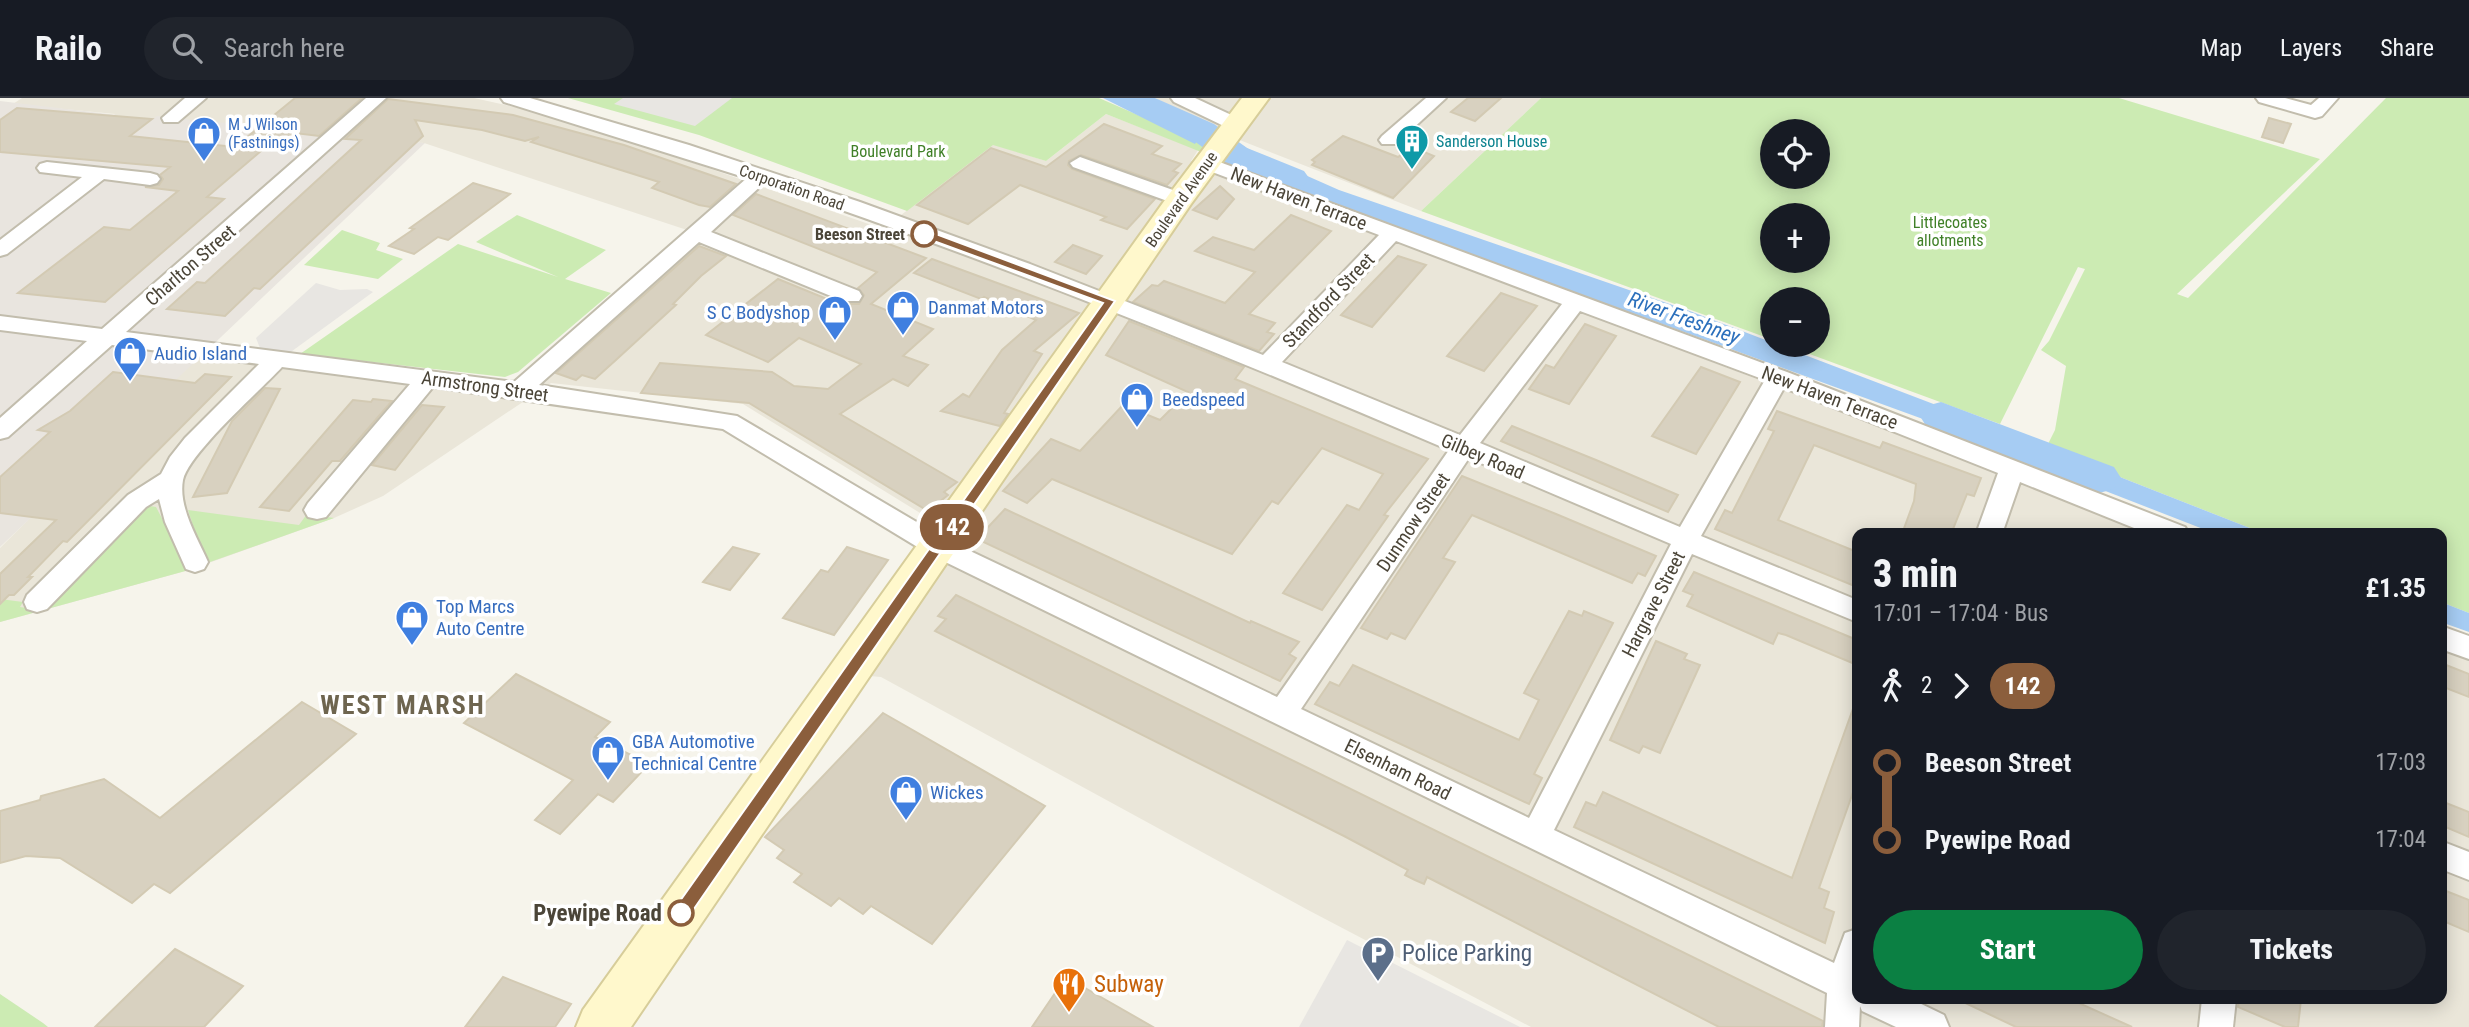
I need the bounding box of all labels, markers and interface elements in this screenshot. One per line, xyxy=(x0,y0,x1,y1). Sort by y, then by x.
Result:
search box xyxy=(144,17,634,80)
text: Railo xyxy=(35,29,102,68)
icon: search xyxy=(168,29,206,67)
text: Search here xyxy=(224,33,345,63)
text: Map xyxy=(2201,34,2242,62)
text: Layers xyxy=(2280,34,2342,62)
text: Share xyxy=(2380,34,2434,62)
shop icon: M J Wilson (Fastnings) xyxy=(185,114,223,163)
place label: M J Wilson (Fastnings) xyxy=(228,115,300,152)
map controls xyxy=(1760,119,1830,357)
button: locate xyxy=(1760,119,1830,189)
building icon: Sanderson House xyxy=(1393,122,1431,171)
place label: Sanderson House xyxy=(1436,132,1547,151)
park label: Boulevard Park xyxy=(851,142,946,161)
street label: Boulevard Avenue xyxy=(1141,148,1221,251)
street label: Corporation Road xyxy=(737,161,847,214)
street label: New Haven Terrace xyxy=(1227,162,1370,235)
button: + xyxy=(1760,203,1830,273)
park label: Littlecoates allotments xyxy=(1913,213,1987,250)
street label: Charlton Street xyxy=(140,220,240,311)
marker: Beeson Street xyxy=(911,221,937,247)
place label: Beeson Street xyxy=(815,225,905,244)
street label: Standford Street xyxy=(1277,248,1379,352)
water label: River Freshney xyxy=(1625,287,1743,349)
button: − xyxy=(1760,287,1830,357)
shop icon: Danmat Motors xyxy=(884,288,922,337)
shop icon: S C Bodyshop xyxy=(816,293,854,342)
place label: Danmat Motors xyxy=(928,296,1044,319)
place label: S C Bodyshop xyxy=(707,301,810,324)
shop icon: Audio Island xyxy=(111,334,149,383)
place label: Audio Island xyxy=(154,342,247,365)
street label: New Haven Terrace xyxy=(1758,361,1901,434)
street label: Armstrong Street xyxy=(420,366,550,407)
shop icon: Beedspeed xyxy=(1118,380,1156,429)
place label: Beedspeed xyxy=(1162,388,1245,411)
street label: Gilbey Road xyxy=(1438,429,1528,484)
street label: Dunmow Street xyxy=(1372,468,1455,576)
line badge: 142 xyxy=(912,504,992,550)
text: 142 xyxy=(934,513,970,541)
street label: Hargrave Street xyxy=(1617,547,1690,661)
text: 3 min xyxy=(1873,552,1958,596)
text: £1.35 xyxy=(2365,573,2426,603)
place label: Top Marcs Auto Centre xyxy=(436,595,524,640)
shop icon: Top Marcs Auto Centre xyxy=(393,598,431,647)
text: 17:01 – 17:04 · Bus xyxy=(1873,600,2049,627)
icon: walk xyxy=(1873,667,1911,705)
icon: forward xyxy=(1942,667,1980,705)
text: 2 xyxy=(1921,672,1932,699)
text: 142 xyxy=(2004,672,2041,700)
district label: WEST MARSH xyxy=(320,690,486,720)
place label: GBA Automotive Technical Centre xyxy=(632,730,757,775)
shop icon: GBA Automotive Technical Centre xyxy=(589,733,627,782)
street label: Elsenham Road xyxy=(1341,734,1455,805)
text: Beeson Street xyxy=(1925,748,2071,778)
text: 17:03 xyxy=(2375,749,2426,776)
shop icon: Wickes xyxy=(887,773,925,822)
place label: Wickes xyxy=(930,781,984,804)
text: Pyewipe Road xyxy=(1925,825,2071,855)
text: 17:04 xyxy=(2375,826,2426,853)
place label: Pyewipe Road xyxy=(533,900,662,927)
marker: Pyewipe Road xyxy=(668,900,694,926)
button: Start xyxy=(1873,910,2143,990)
button: Tickets xyxy=(2157,910,2426,990)
parking icon: Police Parking xyxy=(1359,934,1397,983)
place label: Police Parking xyxy=(1402,940,1532,967)
restaurant icon: Subway xyxy=(1050,965,1088,1014)
place label: Subway xyxy=(1094,971,1164,998)

